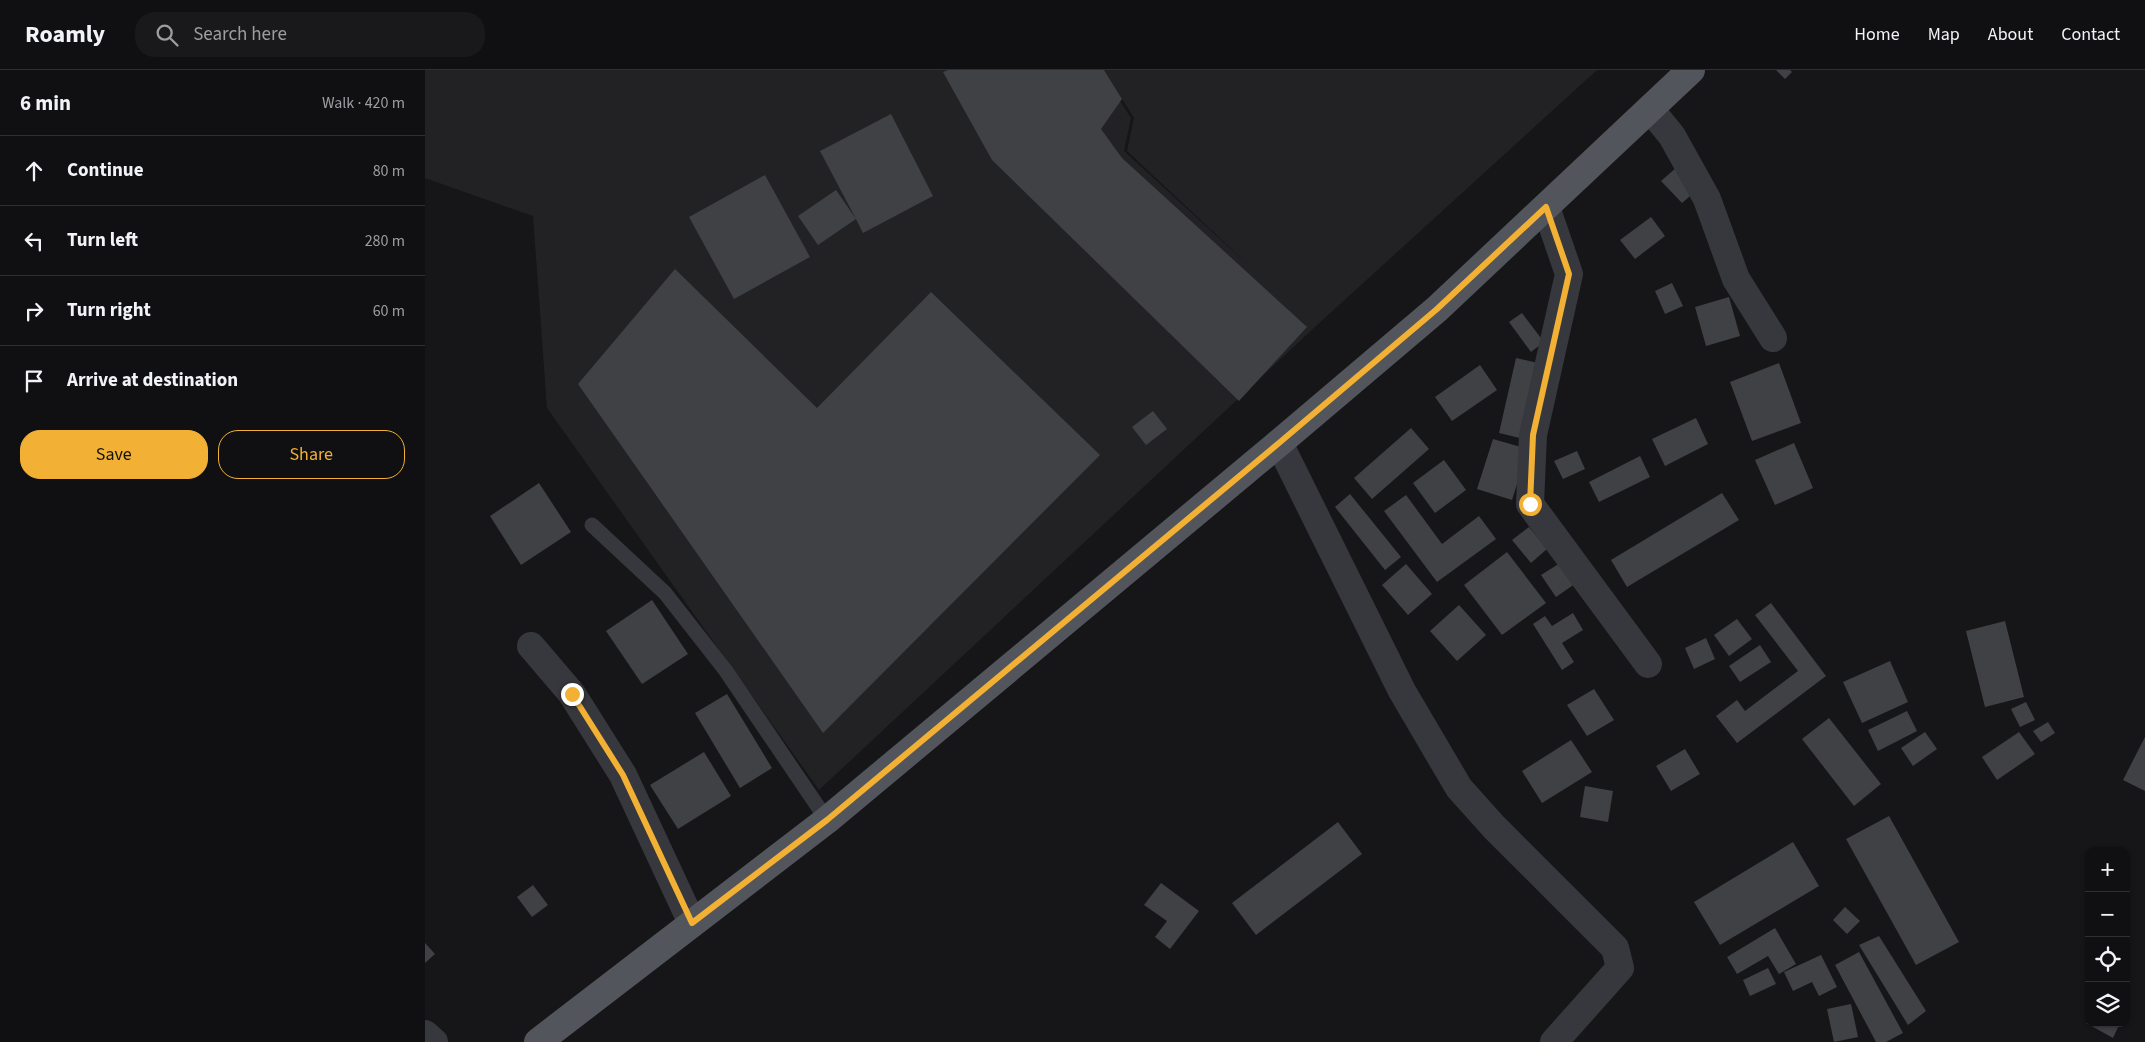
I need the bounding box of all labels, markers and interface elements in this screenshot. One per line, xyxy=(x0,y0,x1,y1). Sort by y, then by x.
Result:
search box xyxy=(135,12,485,57)
text: Roamly xyxy=(25,17,105,52)
icon: search xyxy=(153,21,181,49)
text: Search here xyxy=(193,21,287,48)
text: Home xyxy=(1854,22,1900,47)
text: Map xyxy=(1928,22,1960,47)
text: About xyxy=(1988,22,2033,47)
text: Contact xyxy=(2061,22,2120,47)
text: 6 min xyxy=(20,88,71,118)
text: Walk · 420 m xyxy=(322,92,405,114)
icon: ahead xyxy=(20,157,48,185)
text: Continue xyxy=(67,157,144,184)
text: 80 m xyxy=(373,160,405,182)
icon: left xyxy=(20,227,48,255)
text: Turn left xyxy=(67,227,138,254)
text: 280 m xyxy=(365,230,405,252)
icon: right xyxy=(20,297,48,325)
text: Turn right xyxy=(67,297,151,324)
text: 60 m xyxy=(373,300,405,322)
icon: arrive xyxy=(20,367,48,395)
text: Arrive at destination xyxy=(67,367,238,394)
button: Save xyxy=(20,430,208,479)
button: Share xyxy=(218,430,405,479)
route start xyxy=(1519,493,1542,516)
route end xyxy=(561,683,584,706)
map controls xyxy=(2085,847,2130,1027)
button: + xyxy=(2085,847,2130,892)
button: − xyxy=(2085,892,2130,937)
button: locate xyxy=(2085,937,2130,982)
button: layers xyxy=(2085,982,2130,1027)

